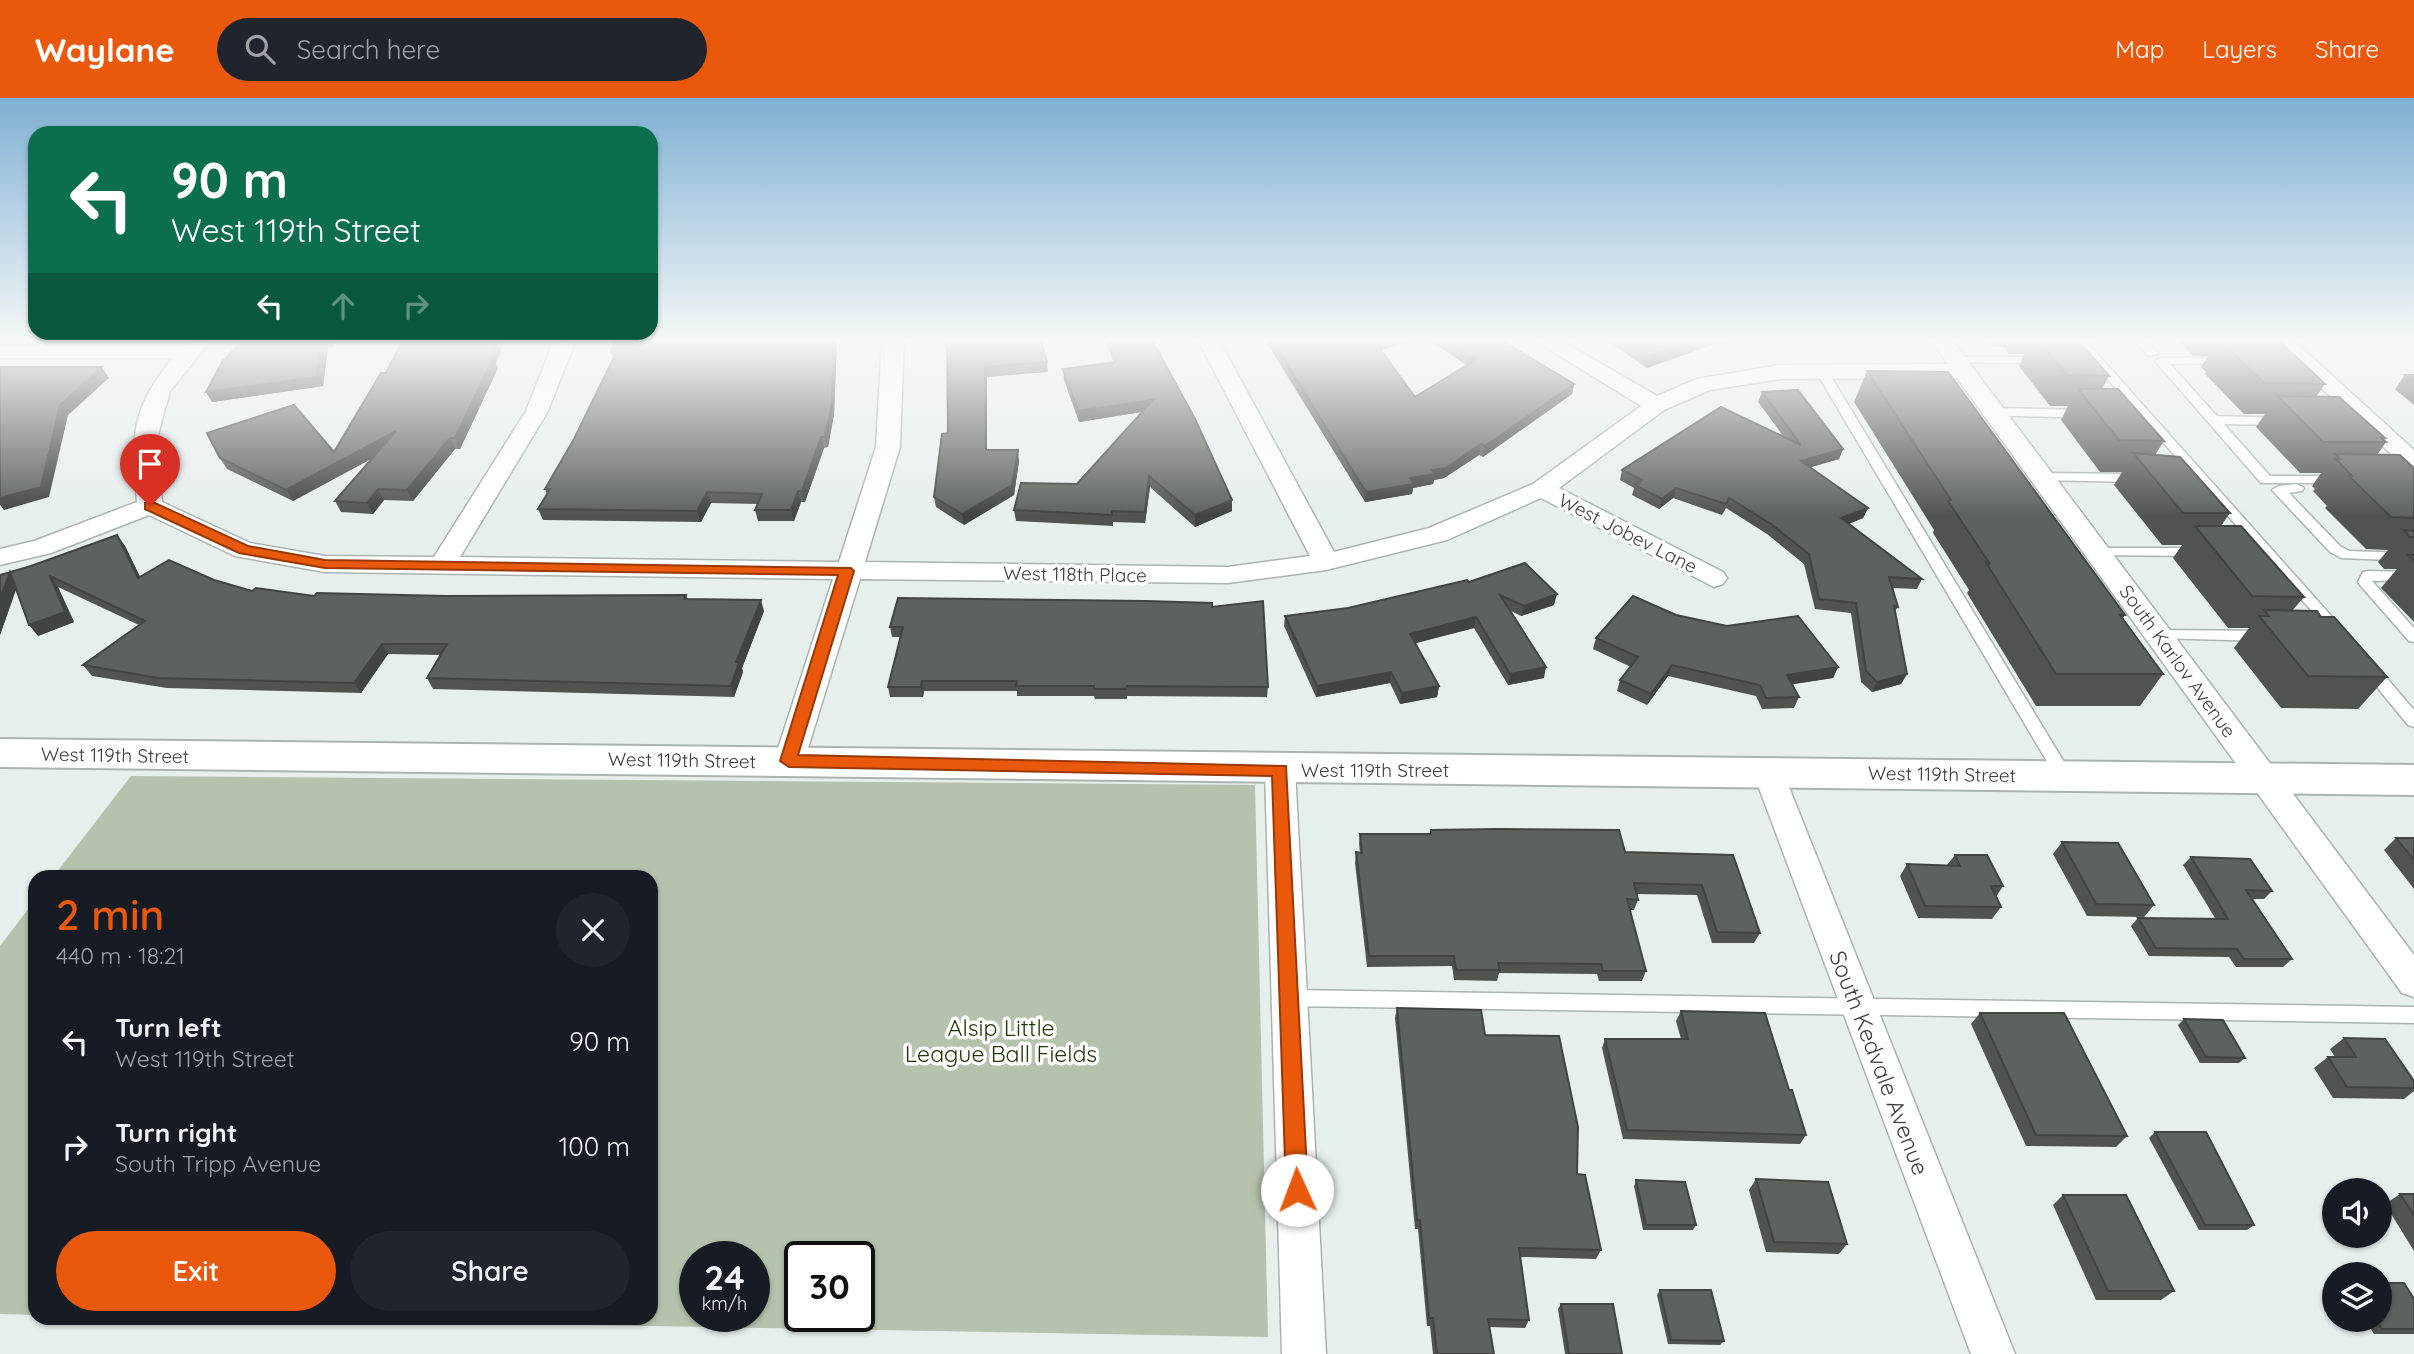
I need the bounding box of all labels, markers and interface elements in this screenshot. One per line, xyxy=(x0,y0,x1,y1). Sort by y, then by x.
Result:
search box xyxy=(217,18,707,81)
text: Waylane xyxy=(35,29,175,70)
icon: search xyxy=(241,30,279,68)
text: Search here xyxy=(297,33,440,66)
text: Map xyxy=(2115,34,2164,64)
text: Layers xyxy=(2202,34,2277,64)
text: Share xyxy=(2315,34,2379,64)
text: 90 m xyxy=(171,149,288,210)
icon: left xyxy=(56,154,147,245)
text: West 119th Street xyxy=(171,210,421,250)
icon: left xyxy=(251,287,289,325)
icon: ahead xyxy=(324,287,362,325)
icon: right xyxy=(397,287,435,325)
pin xyxy=(120,434,180,506)
icon: arrive xyxy=(131,445,169,483)
street label: West Jobev Lane xyxy=(1555,488,1701,578)
street label: West 118th Place xyxy=(1003,561,1147,587)
street label: South Karlov Avenue xyxy=(2115,580,2241,742)
street label: West 119th Street xyxy=(41,742,189,768)
street label: West 119th Street xyxy=(608,747,756,773)
street label: West 119th Street xyxy=(1301,758,1449,782)
street label: West 119th Street xyxy=(1868,761,2016,787)
text: 2 min xyxy=(56,888,164,941)
button: close xyxy=(556,893,630,967)
text: 440 m · 18:21 xyxy=(56,941,185,970)
street label: South Kedvale Avenue xyxy=(1823,946,1936,1179)
text: Turn left xyxy=(115,1011,222,1044)
park label: Alsip Little League Ball Fields xyxy=(905,1013,1097,1068)
icon: left xyxy=(56,1023,94,1061)
text: 90 m xyxy=(569,1025,630,1058)
text: West 119th Street xyxy=(115,1044,295,1073)
text: Turn right xyxy=(115,1116,237,1149)
icon: right xyxy=(56,1128,94,1166)
text: 100 m xyxy=(559,1130,630,1163)
text: South Tripp Avenue xyxy=(115,1149,321,1178)
position arrow xyxy=(1260,1153,1334,1227)
map controls xyxy=(2322,1178,2392,1332)
button: sound xyxy=(2322,1178,2392,1248)
button: Exit xyxy=(56,1231,336,1311)
button: Share xyxy=(350,1231,630,1311)
speed limit sign: 30 xyxy=(784,1241,875,1332)
text: 24 xyxy=(704,1255,745,1299)
button: layers xyxy=(2322,1262,2392,1332)
text: km/h xyxy=(702,1292,747,1315)

